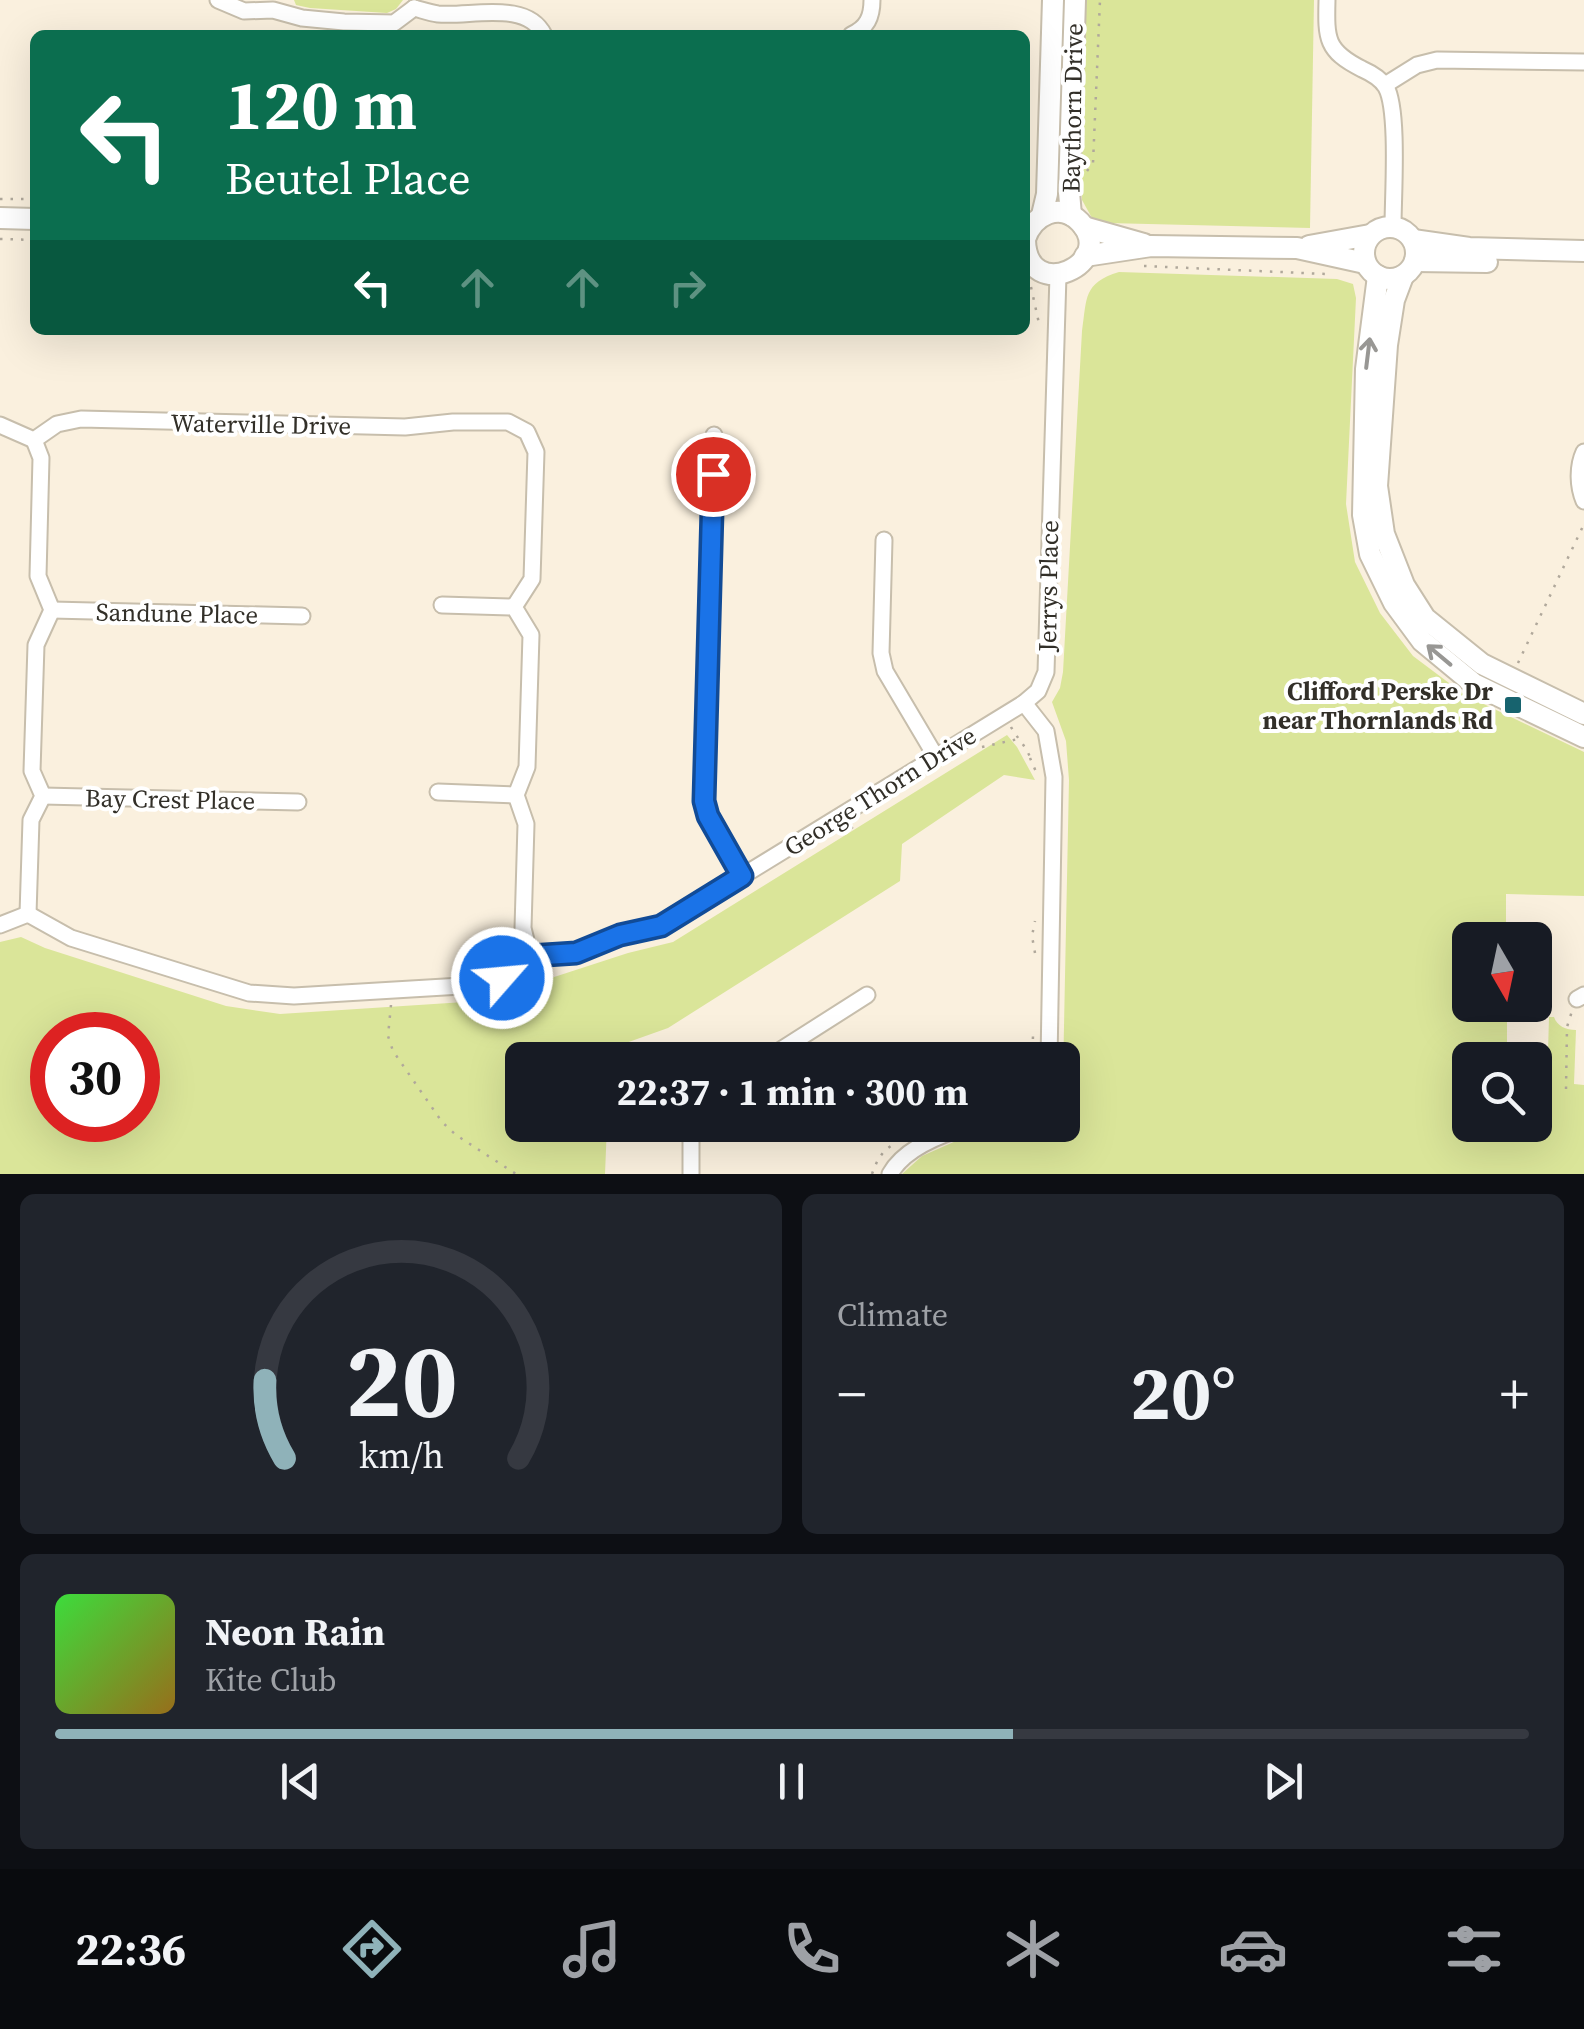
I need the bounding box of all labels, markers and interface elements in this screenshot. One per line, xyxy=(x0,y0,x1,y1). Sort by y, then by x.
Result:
street label: Baythorn Drive xyxy=(1054,23,1090,193)
text: 120 m xyxy=(225,56,417,152)
icon: left xyxy=(60,70,190,200)
text: Beutel Place xyxy=(225,147,471,209)
icon: left xyxy=(345,260,400,315)
icon: ahead xyxy=(450,260,505,315)
icon: ahead xyxy=(555,260,610,315)
icon: right xyxy=(660,260,715,315)
one-way arrow xyxy=(1359,338,1378,370)
street label: Waterville Drive xyxy=(170,405,352,443)
pin xyxy=(671,432,756,517)
icon: arrive xyxy=(686,447,741,502)
street label: Jerrys Place xyxy=(1030,520,1066,653)
street label: Sandune Place xyxy=(96,595,258,631)
one-way arrow xyxy=(1427,644,1453,666)
place label: Clifford Perske Dr near Thornlands Rd xyxy=(1263,674,1493,737)
marker: Clifford Perske Dr near Thornlands Rd xyxy=(1502,694,1524,716)
street label: George Thorn Drive xyxy=(778,718,982,864)
street label: Bay Crest Place xyxy=(85,781,255,817)
north arrow xyxy=(1452,922,1552,1022)
map controls xyxy=(1452,922,1552,1142)
position arrow xyxy=(450,926,554,1030)
speed limit sign: 30 xyxy=(30,1012,160,1142)
button: search xyxy=(1452,1042,1552,1142)
text: 22:37 · 1 min · 300 m xyxy=(616,1066,969,1118)
text: Climate xyxy=(837,1293,948,1337)
text: 20 xyxy=(345,1308,457,1451)
text: 20° xyxy=(1130,1341,1236,1444)
text: − xyxy=(837,1356,866,1431)
text: + xyxy=(1500,1356,1529,1431)
text: km/h xyxy=(358,1431,444,1480)
text: Neon Rain xyxy=(205,1606,385,1658)
text: Kite Club xyxy=(205,1658,337,1702)
icon: previous xyxy=(273,1754,328,1809)
icon: pause xyxy=(764,1754,819,1809)
icon: next xyxy=(1256,1754,1311,1809)
icon: directions xyxy=(337,1914,407,1984)
icon: music xyxy=(557,1914,627,1984)
icon: phone xyxy=(777,1914,847,1984)
icon: climate xyxy=(998,1914,1068,1984)
icon: car xyxy=(1218,1914,1288,1984)
icon: filters xyxy=(1439,1914,1509,1984)
text: 22:36 xyxy=(75,1918,186,1980)

